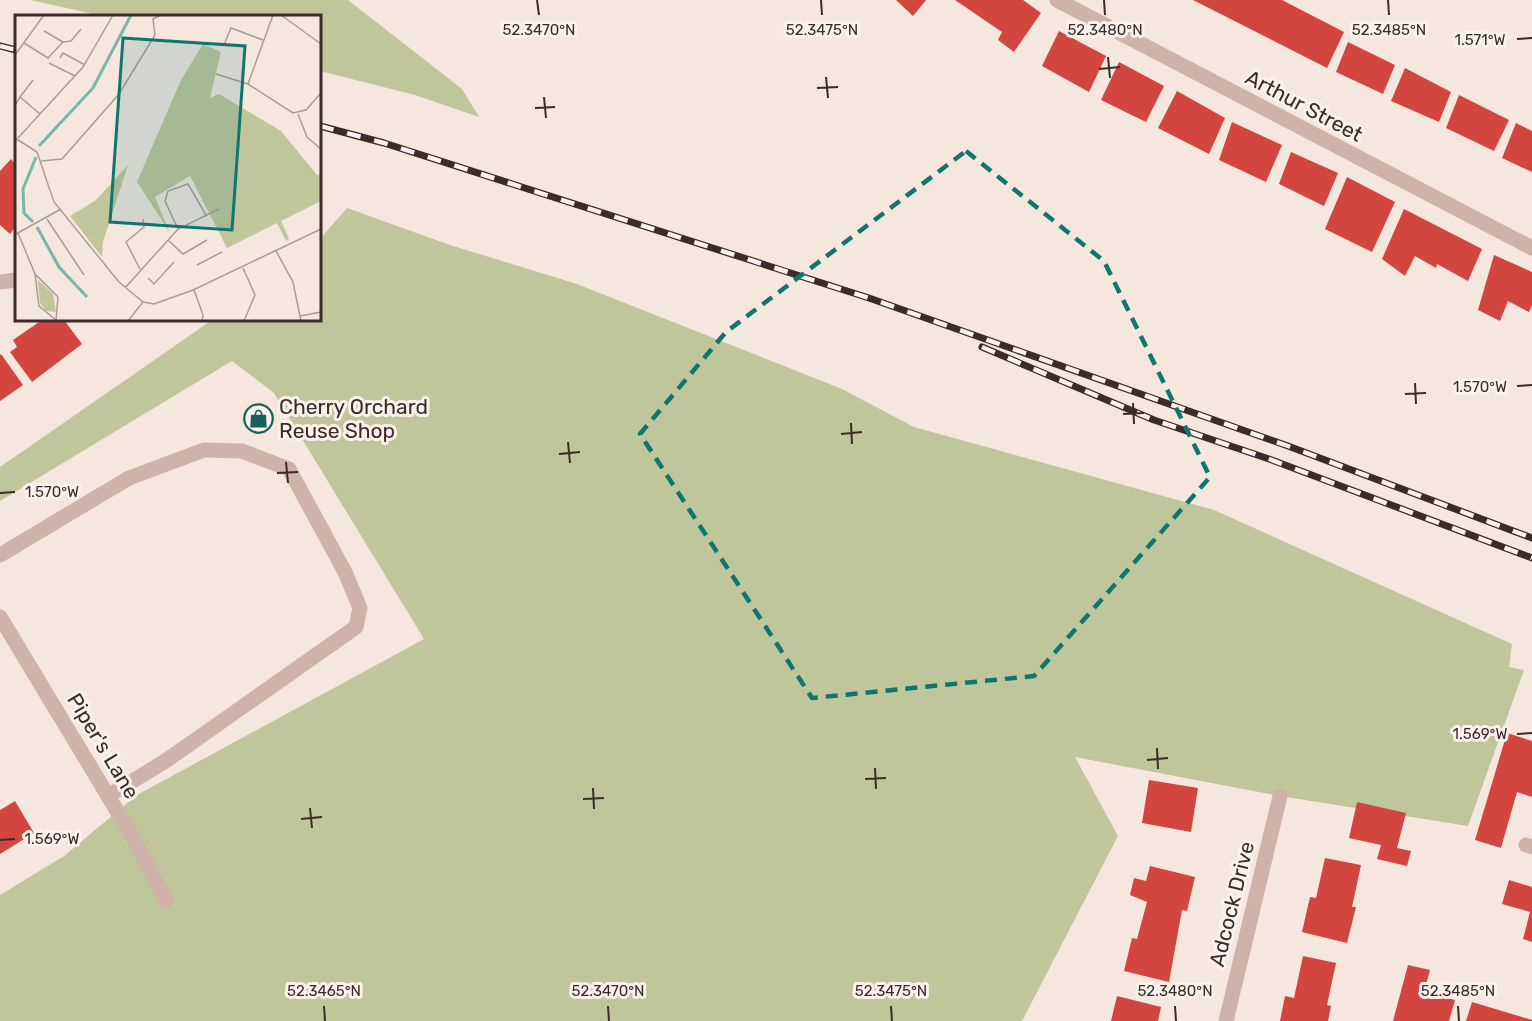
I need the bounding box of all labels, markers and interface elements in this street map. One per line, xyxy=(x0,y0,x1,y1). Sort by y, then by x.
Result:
inset map xyxy=(15,15,321,321)
text: 52.3470°N xyxy=(502,21,576,39)
text: 52.3475°N xyxy=(786,21,858,39)
text: 52.3480°N xyxy=(1067,21,1143,39)
text: 52.3485°N xyxy=(1352,21,1426,39)
text: 1.571°W xyxy=(1454,31,1506,49)
street label: Arthur Street xyxy=(1241,64,1367,147)
text: 1.570°W xyxy=(1453,378,1507,396)
place label: Cherry Orchard Reuse Shop xyxy=(279,394,428,443)
shop icon: Cherry Orchard Reuse Shop xyxy=(242,403,274,435)
text: 1.570°W xyxy=(25,483,79,501)
street label: Piper's Lane xyxy=(62,688,145,803)
text: 1.569°W xyxy=(1453,725,1507,743)
text: 1.569°W xyxy=(25,830,79,848)
street label: Adcock Drive xyxy=(1204,839,1259,969)
text: 52.3465°N xyxy=(287,982,361,1000)
text: 52.3470°N xyxy=(571,982,645,1000)
text: 52.3475°N xyxy=(855,982,927,1000)
text: 52.3480°N xyxy=(1137,982,1213,1000)
text: 52.3485°N xyxy=(1421,982,1495,1000)

